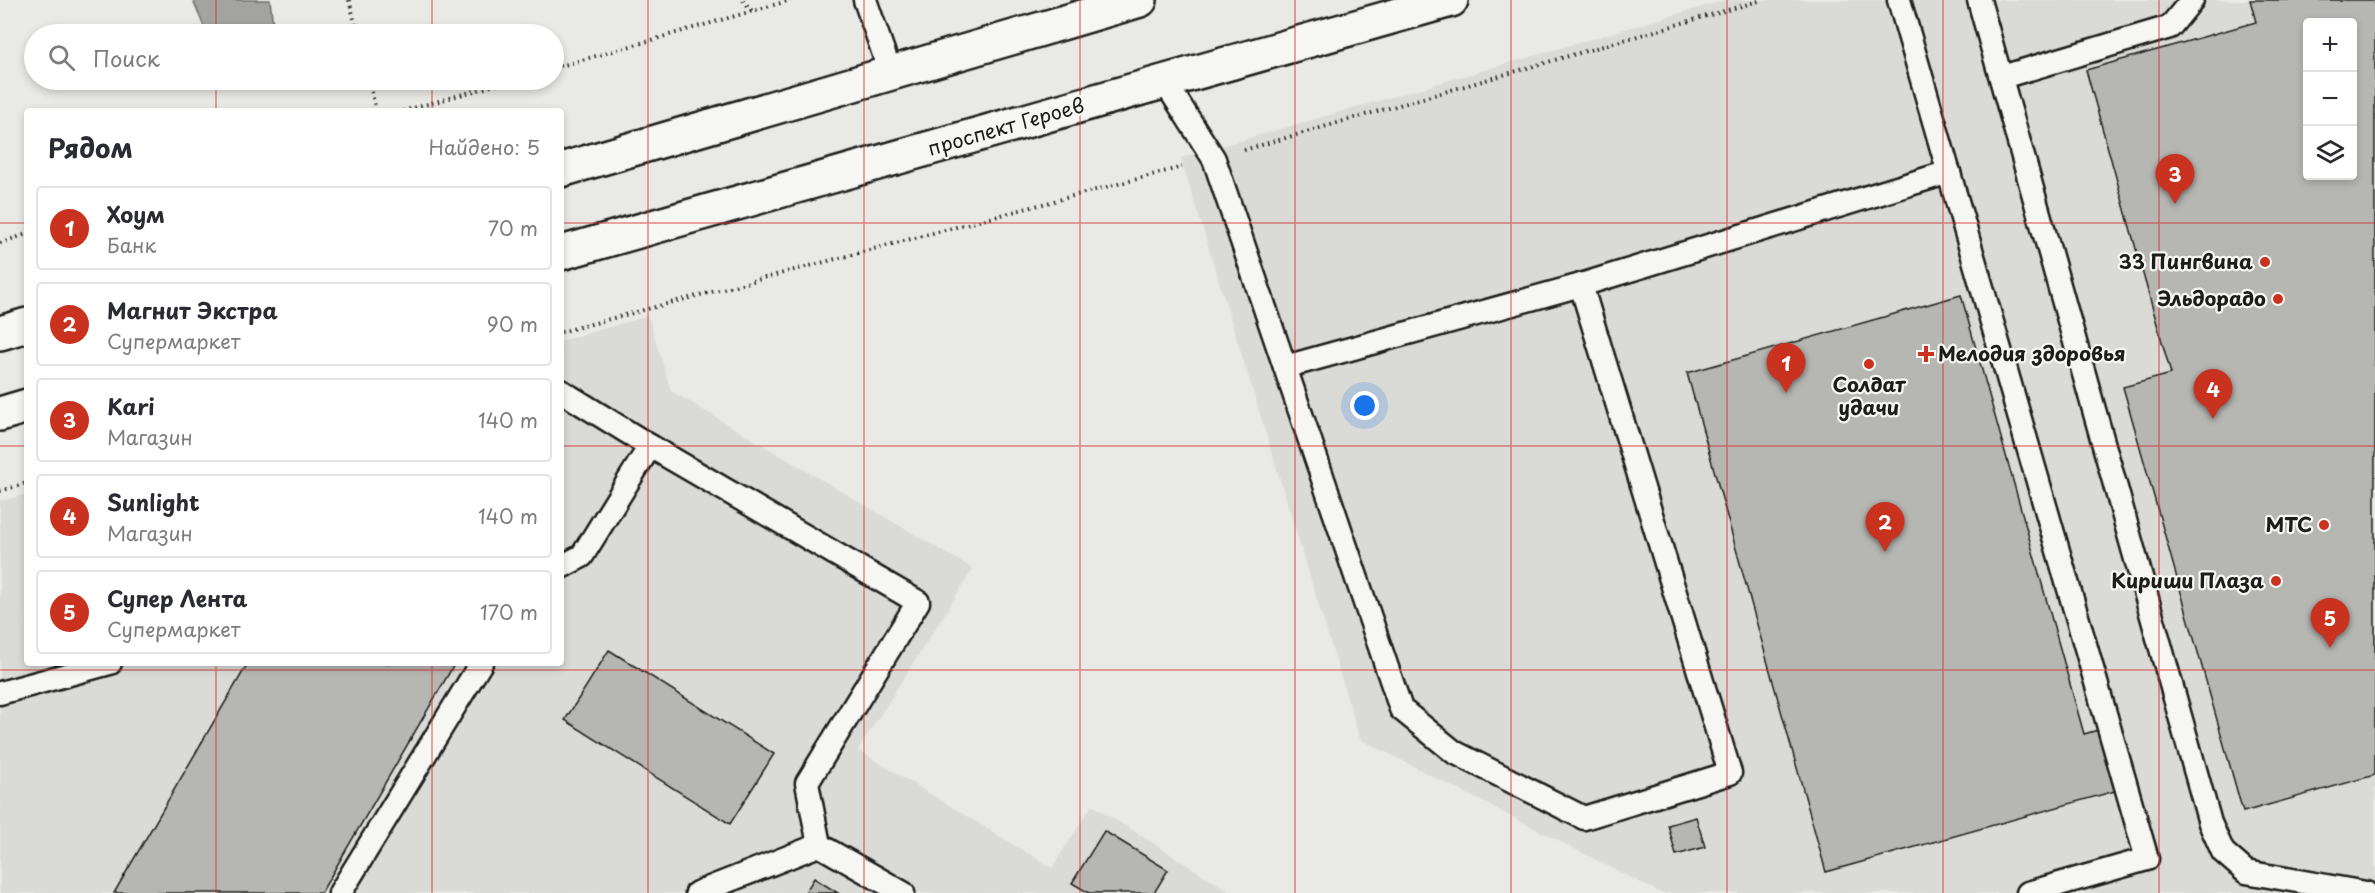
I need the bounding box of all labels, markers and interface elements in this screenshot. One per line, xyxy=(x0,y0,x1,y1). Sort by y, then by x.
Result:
map controls xyxy=(2303,18,2357,180)
button: + xyxy=(2303,18,2357,72)
search box xyxy=(24,24,564,90)
icon: search xyxy=(45,41,78,74)
text: Поиск xyxy=(93,41,160,74)
button: − xyxy=(2303,72,2357,126)
street label: проспект Героев xyxy=(924,89,1087,163)
button: layers xyxy=(2303,126,2357,180)
text: Рядом xyxy=(48,128,133,167)
text: Найдено: 5 xyxy=(429,132,540,162)
pin: 3 xyxy=(2156,154,2194,204)
text: Хоум xyxy=(107,197,165,230)
text: 1 xyxy=(65,213,74,243)
text: 70 m xyxy=(488,213,538,243)
text: Банк xyxy=(107,230,156,260)
place label: 33 Пингвина xyxy=(2119,246,2253,276)
marker: 33 Пингвина xyxy=(2258,255,2272,269)
place label: Эльдорадо xyxy=(2157,283,2266,313)
marker: Эльдорадо xyxy=(2271,292,2285,306)
text: Магнит Экстра xyxy=(107,293,278,326)
text: 2 xyxy=(62,309,77,339)
text: 90 m xyxy=(487,309,538,339)
text: Супермаркет xyxy=(107,326,240,356)
place label: Мелодия здоровья xyxy=(1938,338,2126,368)
pin: 1 xyxy=(1766,344,1806,393)
marker: Мелодия здоровья xyxy=(1919,347,1933,361)
marker: Солдат удачи xyxy=(1862,357,1876,371)
place label: Солдат удачи xyxy=(1832,369,1906,422)
pin: 4 xyxy=(2194,370,2232,419)
text: Kari xyxy=(107,389,155,422)
your location xyxy=(1350,391,1379,420)
text: 3 xyxy=(63,405,76,435)
text: 140 m xyxy=(478,405,538,435)
text: Магазин xyxy=(107,422,193,452)
text: Sunlight xyxy=(107,485,200,518)
text: 4 xyxy=(63,501,76,531)
text: 140 m xyxy=(478,501,538,531)
pin: 2 xyxy=(1866,502,1904,552)
place label: МТС xyxy=(2266,509,2312,539)
text: Магазин xyxy=(107,518,193,548)
marker: МТС xyxy=(2317,518,2331,532)
place label: Кириши Плаза xyxy=(2111,565,2264,595)
marker: Кириши Плаза xyxy=(2269,574,2283,588)
text: Супер Лента xyxy=(107,581,247,614)
text: 5 xyxy=(63,597,76,627)
text: 170 m xyxy=(480,597,538,627)
pin: 5 xyxy=(2310,598,2350,648)
text: Супермаркет xyxy=(107,614,240,644)

